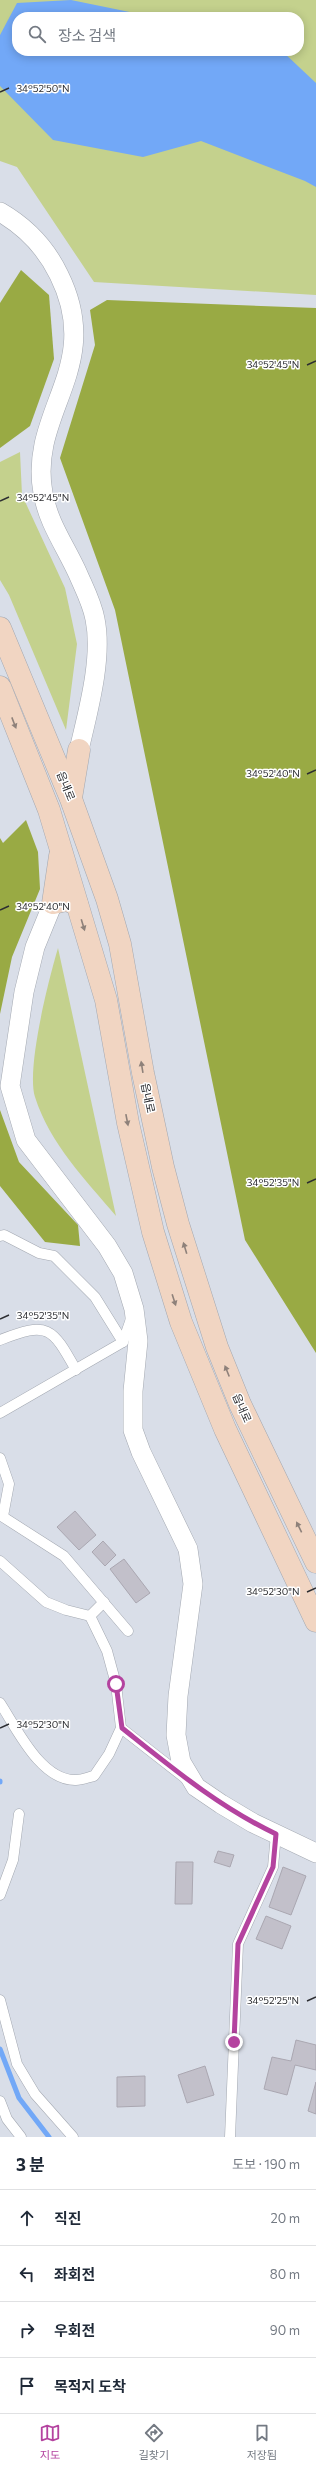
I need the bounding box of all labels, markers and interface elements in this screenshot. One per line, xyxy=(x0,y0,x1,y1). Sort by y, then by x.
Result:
search box xyxy=(12,12,304,56)
icon: search xyxy=(26,23,48,45)
text: 장소 검색 xyxy=(58,26,116,44)
text: 34°52'50"N xyxy=(16,82,70,94)
text: 34°52'45"N xyxy=(247,358,299,370)
text: 34°52'45"N xyxy=(17,491,69,503)
one-way arrow xyxy=(12,718,18,730)
text: 34°52'40"N xyxy=(246,767,300,779)
street label: 읍내로 xyxy=(55,769,78,802)
text: 34°52'40"N xyxy=(16,900,70,912)
one-way arrow xyxy=(80,920,86,932)
one-way arrow xyxy=(139,1061,145,1073)
street label: 읍내로 xyxy=(139,1082,158,1114)
one-way arrow xyxy=(125,1114,131,1126)
text: 34°52'35"N xyxy=(247,1176,299,1188)
one-way arrow xyxy=(182,1242,188,1254)
one-way arrow xyxy=(171,1294,177,1306)
text: 34°52'35"N xyxy=(17,1309,69,1321)
one-way arrow xyxy=(223,1365,229,1377)
street label: 읍내로 xyxy=(230,1391,255,1424)
one-way arrow xyxy=(296,1522,302,1533)
text: 34°52'30"N xyxy=(246,1585,300,1597)
route start xyxy=(107,1675,125,1693)
text: 34°52'30"N xyxy=(16,1718,70,1730)
text: 34°52'25"N xyxy=(247,1994,299,2006)
route end xyxy=(225,2033,243,2051)
text: 3 분 xyxy=(16,2154,45,2175)
text: 도보 · 190 m xyxy=(232,2156,300,2172)
icon: ahead xyxy=(16,2207,38,2229)
text: 직진 xyxy=(54,2209,82,2227)
text: 20 m xyxy=(271,2210,300,2226)
icon: left xyxy=(16,2263,38,2285)
text: 좌회전 xyxy=(54,2265,95,2283)
text: 80 m xyxy=(270,2266,300,2282)
icon: right xyxy=(16,2319,38,2341)
text: 우회전 xyxy=(54,2321,95,2339)
text: 90 m xyxy=(270,2322,300,2338)
icon: arrive xyxy=(16,2375,38,2397)
text: 목적지 도착 xyxy=(54,2377,126,2395)
tab: 지도 xyxy=(39,2422,61,2462)
tab: 길찾기 xyxy=(139,2422,169,2462)
tab: 저장됨 xyxy=(247,2422,277,2462)

